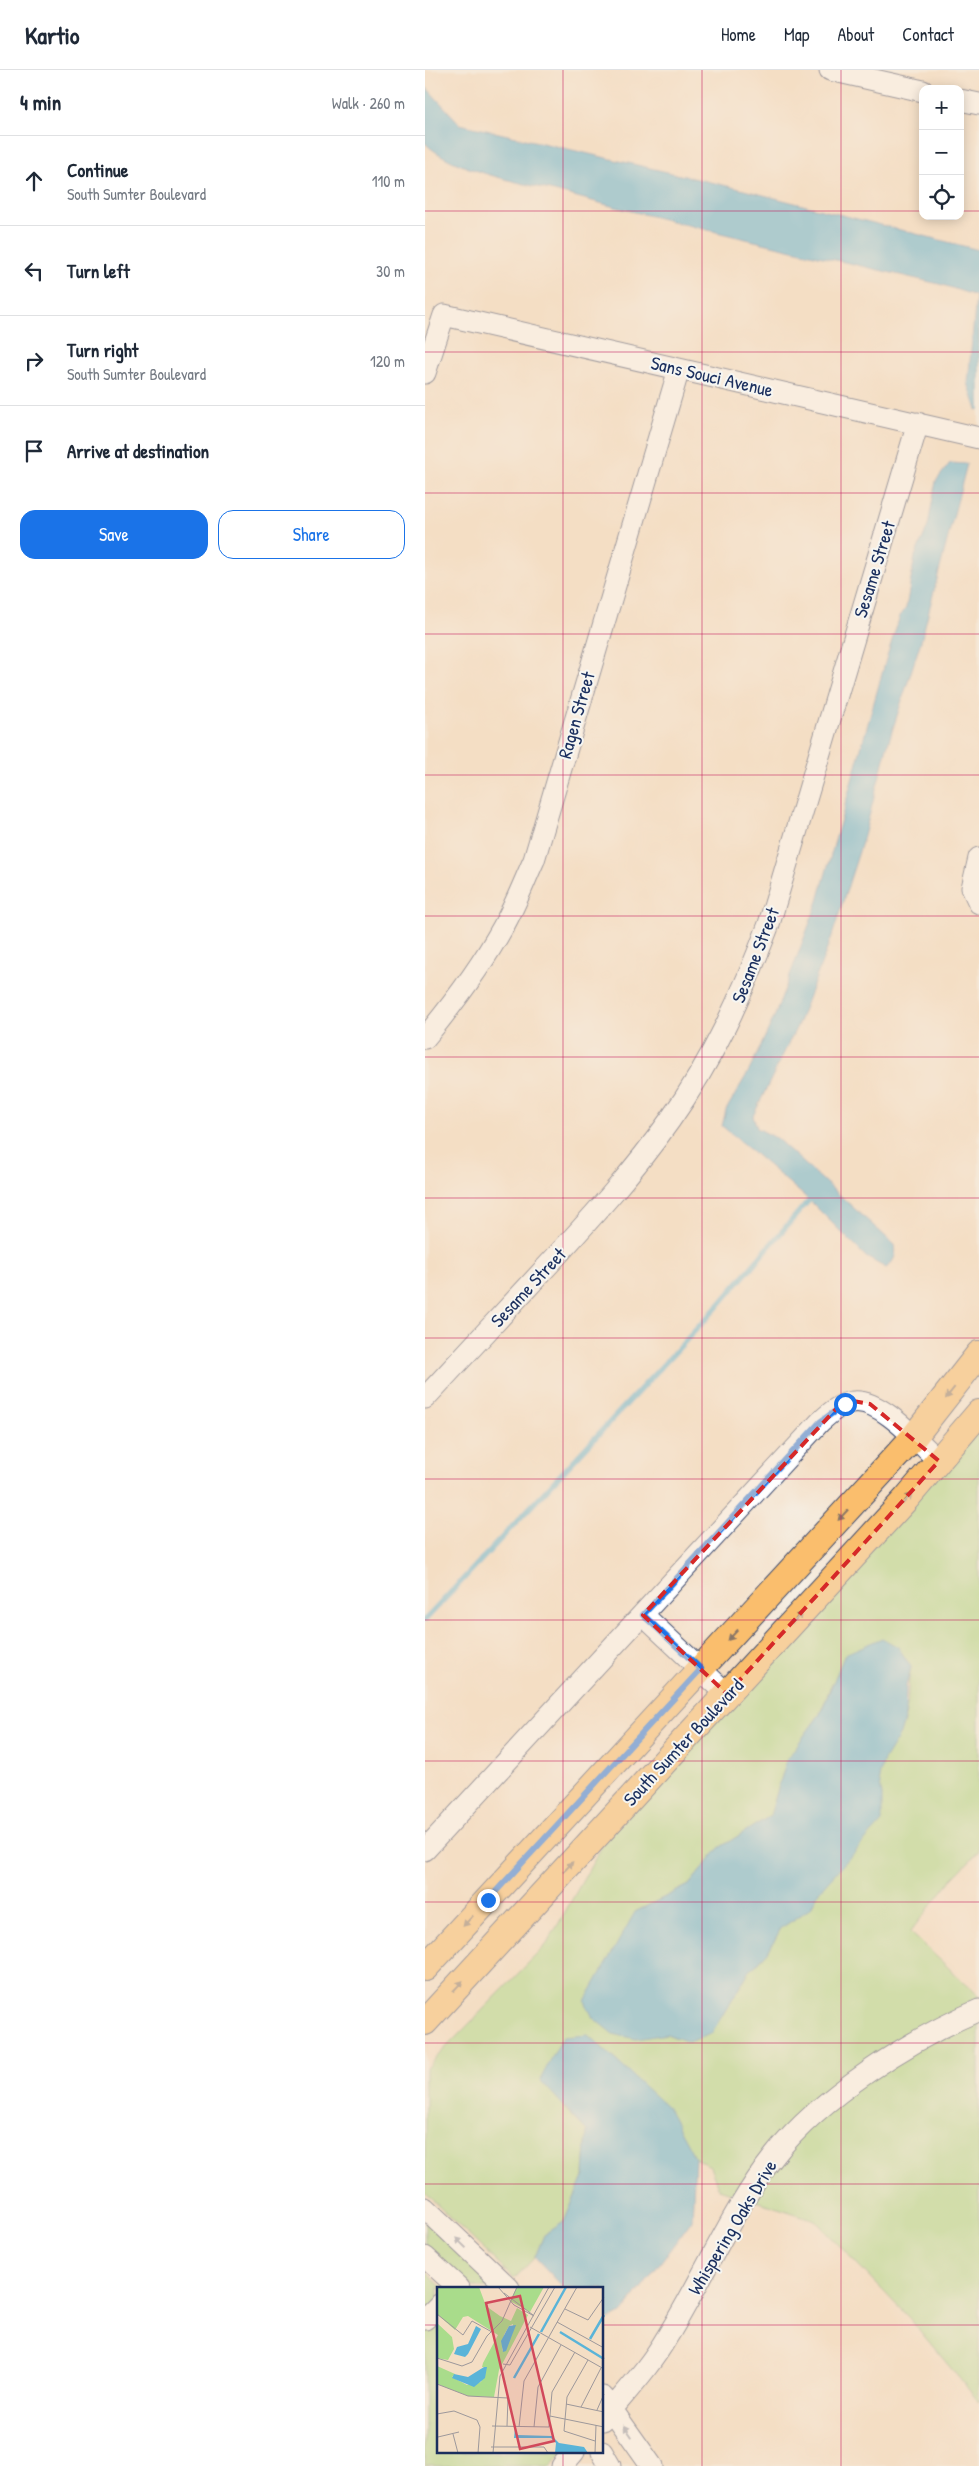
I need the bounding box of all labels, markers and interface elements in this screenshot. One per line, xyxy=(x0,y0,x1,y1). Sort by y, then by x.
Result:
text: Kartio xyxy=(25,19,80,51)
text: Home xyxy=(721,22,756,47)
text: Map xyxy=(784,22,809,47)
text: About xyxy=(837,22,874,47)
text: Contact xyxy=(902,22,954,47)
map controls xyxy=(919,85,964,220)
button: + xyxy=(919,85,964,130)
text: 4 min xyxy=(20,88,61,117)
text: Walk · 260 m xyxy=(332,92,405,114)
button: − xyxy=(919,130,964,175)
text: Continue xyxy=(67,157,128,183)
icon: ahead xyxy=(20,167,48,195)
text: 110 m xyxy=(372,170,405,192)
button: locate xyxy=(919,175,964,220)
text: South Sumter Boulevard xyxy=(67,183,206,205)
icon: left xyxy=(20,257,48,285)
text: Turn left xyxy=(67,258,130,284)
text: 30 m xyxy=(376,260,405,282)
text: Turn right xyxy=(67,337,138,363)
icon: right xyxy=(20,347,48,375)
street label: Sans Souci Avenue xyxy=(648,349,776,403)
text: 120 m xyxy=(370,350,405,372)
text: South Sumter Boulevard xyxy=(67,363,206,385)
icon: arrive xyxy=(20,437,48,465)
text: Arrive at destination xyxy=(67,438,209,464)
button: Save xyxy=(20,510,208,559)
button: Share xyxy=(218,510,405,559)
street label: Sesame Street xyxy=(847,517,901,621)
street label: Ragen Street xyxy=(551,668,601,762)
street label: Sesame Street xyxy=(725,903,785,1006)
street label: Sesame Street xyxy=(484,1241,572,1332)
one-way arrow xyxy=(945,1386,955,1400)
route start xyxy=(834,1393,857,1416)
one-way arrow xyxy=(901,1492,912,1505)
one-way arrow xyxy=(837,1508,849,1520)
one-way arrow xyxy=(791,1612,802,1625)
one-way arrow xyxy=(727,1628,739,1640)
street label: South Sumter Boulevard xyxy=(617,1672,749,1811)
one-way arrow xyxy=(562,1861,574,1873)
route end xyxy=(477,1889,500,1912)
one-way arrow xyxy=(463,1915,474,1928)
one-way arrow xyxy=(452,1981,464,1993)
street label: Whispering Oaks Drive xyxy=(681,2154,783,2299)
one-way arrow xyxy=(456,2237,468,2249)
inset map xyxy=(437,2287,604,2454)
one-way arrow xyxy=(623,2424,633,2438)

